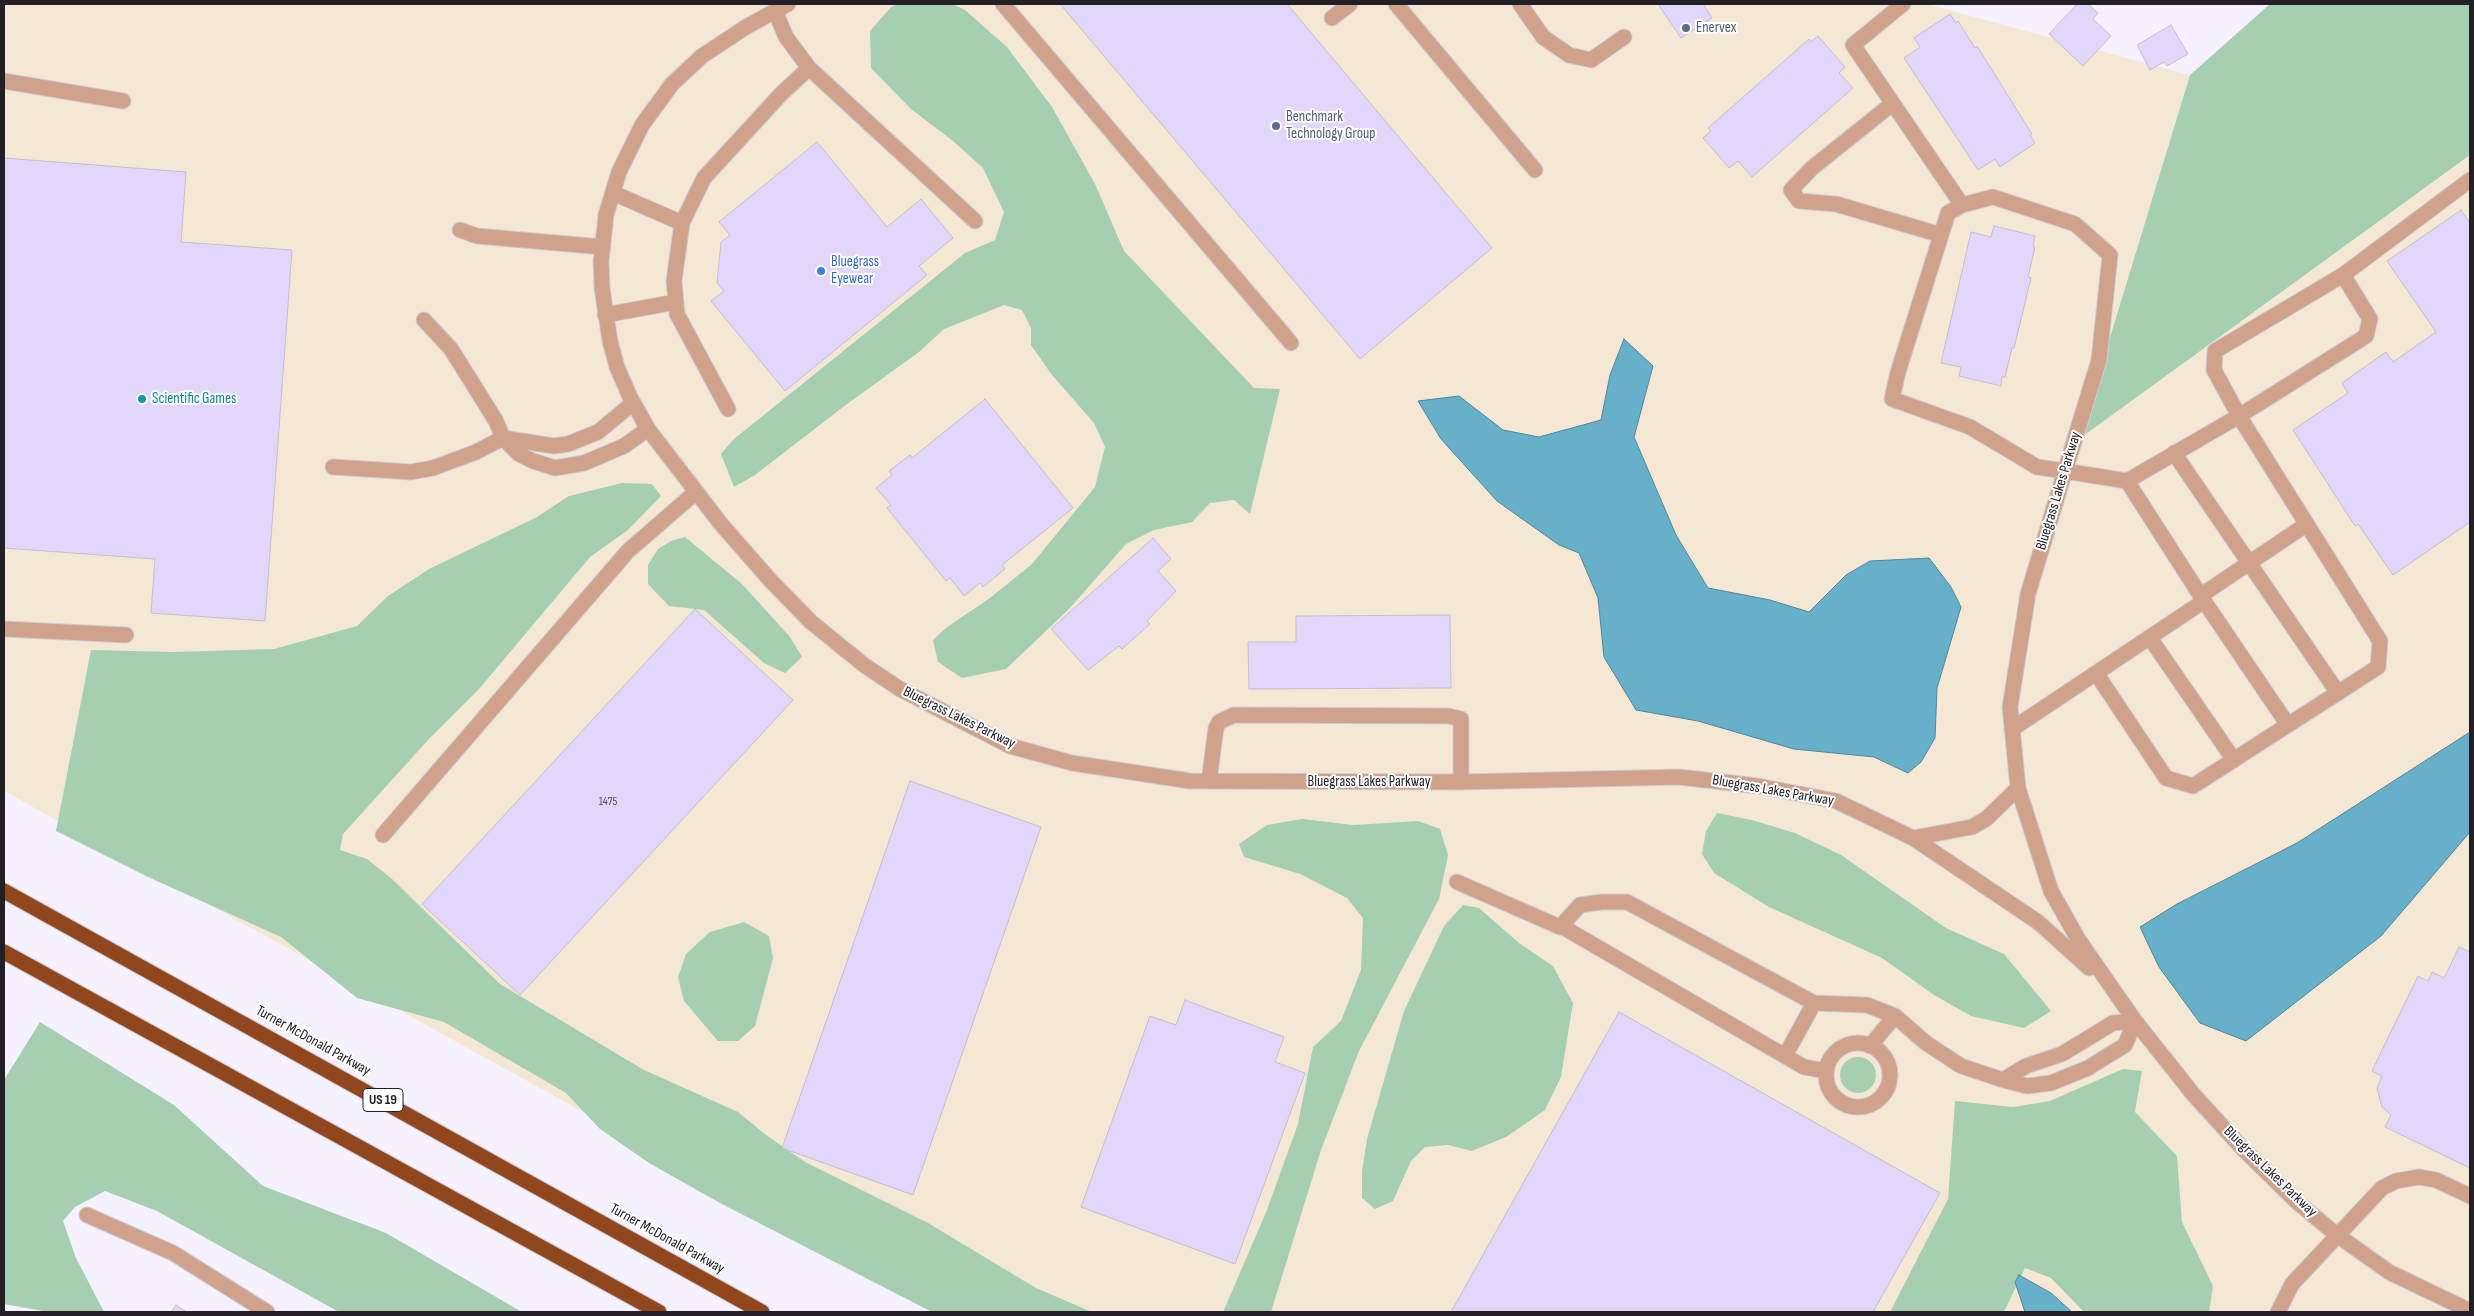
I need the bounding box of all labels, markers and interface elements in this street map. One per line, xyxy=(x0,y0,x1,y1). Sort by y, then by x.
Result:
place label: Enervex xyxy=(1696,19,1736,37)
marker: Enervex xyxy=(1680,22,1692,34)
place label: Benchmark Technology Group xyxy=(1286,108,1375,143)
marker: Benchmark Technology Group xyxy=(1270,120,1282,132)
place label: Bluegrass Eyewear xyxy=(831,253,879,288)
marker: Bluegrass Eyewear xyxy=(815,265,827,277)
place label: Scientific Games xyxy=(152,390,236,408)
marker: Scientific Games xyxy=(136,393,148,405)
street label: Bluegrass Lakes Parkway xyxy=(2032,430,2086,552)
street label: Bluegrass Lakes Parkway xyxy=(900,683,1018,753)
street label: Bluegrass Lakes Parkway xyxy=(1711,771,1835,811)
street label: Bluegrass Lakes Parkway xyxy=(1308,773,1430,791)
house number: 1475 xyxy=(599,795,617,809)
street label: Turner McDonald Parkway xyxy=(252,1002,374,1080)
road number: US 19 xyxy=(363,1088,403,1112)
street label: Bluegrass Lakes Parkway xyxy=(2220,1123,2320,1221)
street label: Turner McDonald Parkway xyxy=(606,1200,728,1278)

